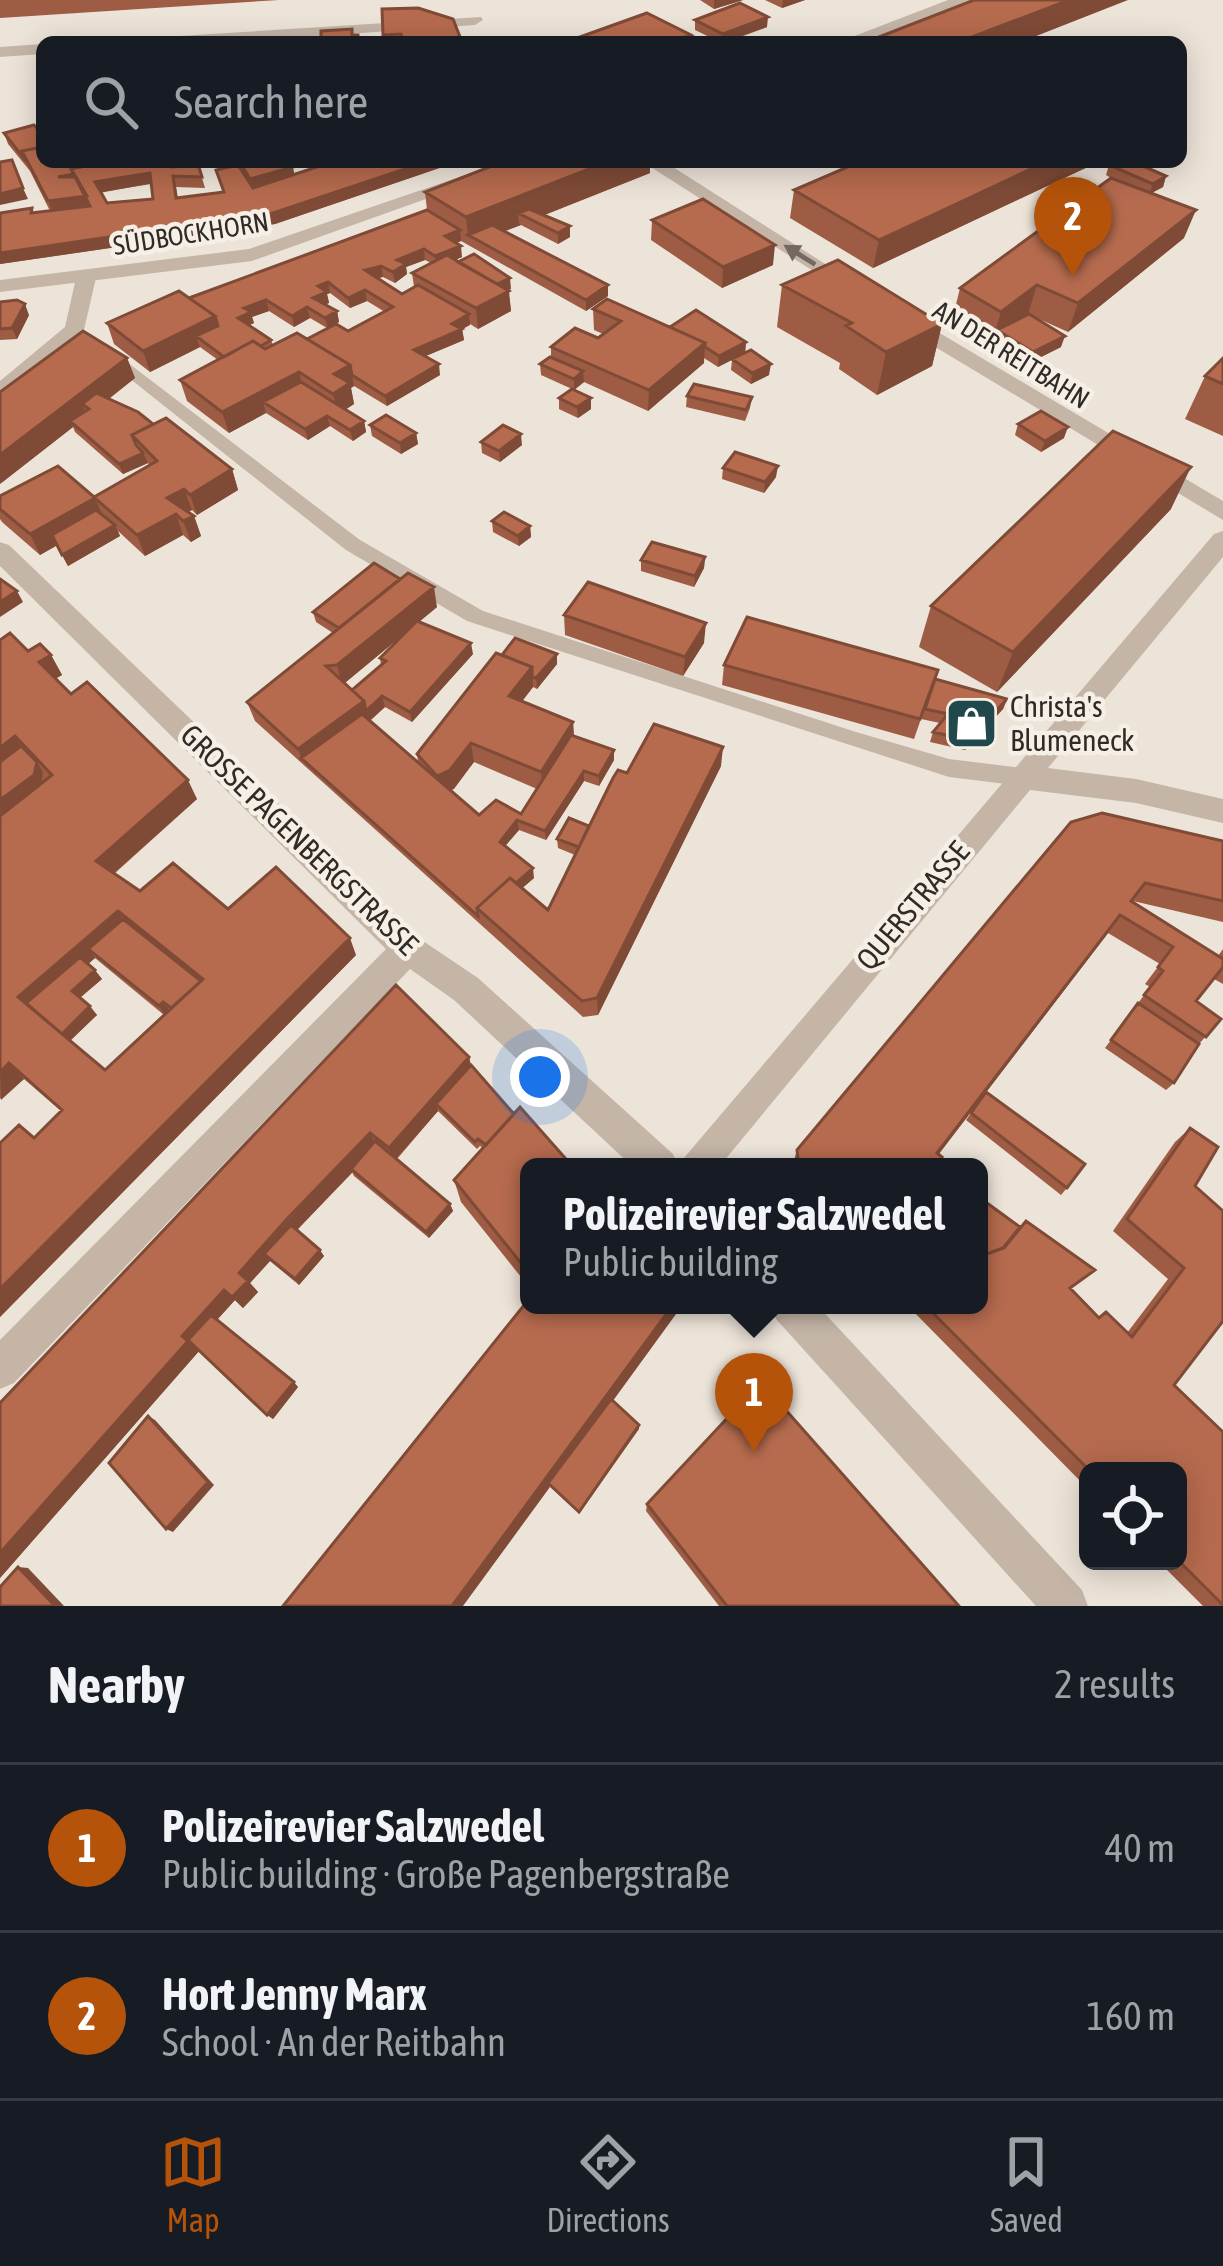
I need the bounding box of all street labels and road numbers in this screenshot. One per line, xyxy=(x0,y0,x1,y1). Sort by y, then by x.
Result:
street label: SÜDBOCKHORN xyxy=(111,206,271,261)
street label: AN DER REITBAHN xyxy=(928,294,1095,415)
street label: GROSSE PAGENBERGSTRASSE xyxy=(174,717,425,961)
street label: QUERSTRASSE xyxy=(849,834,976,976)

